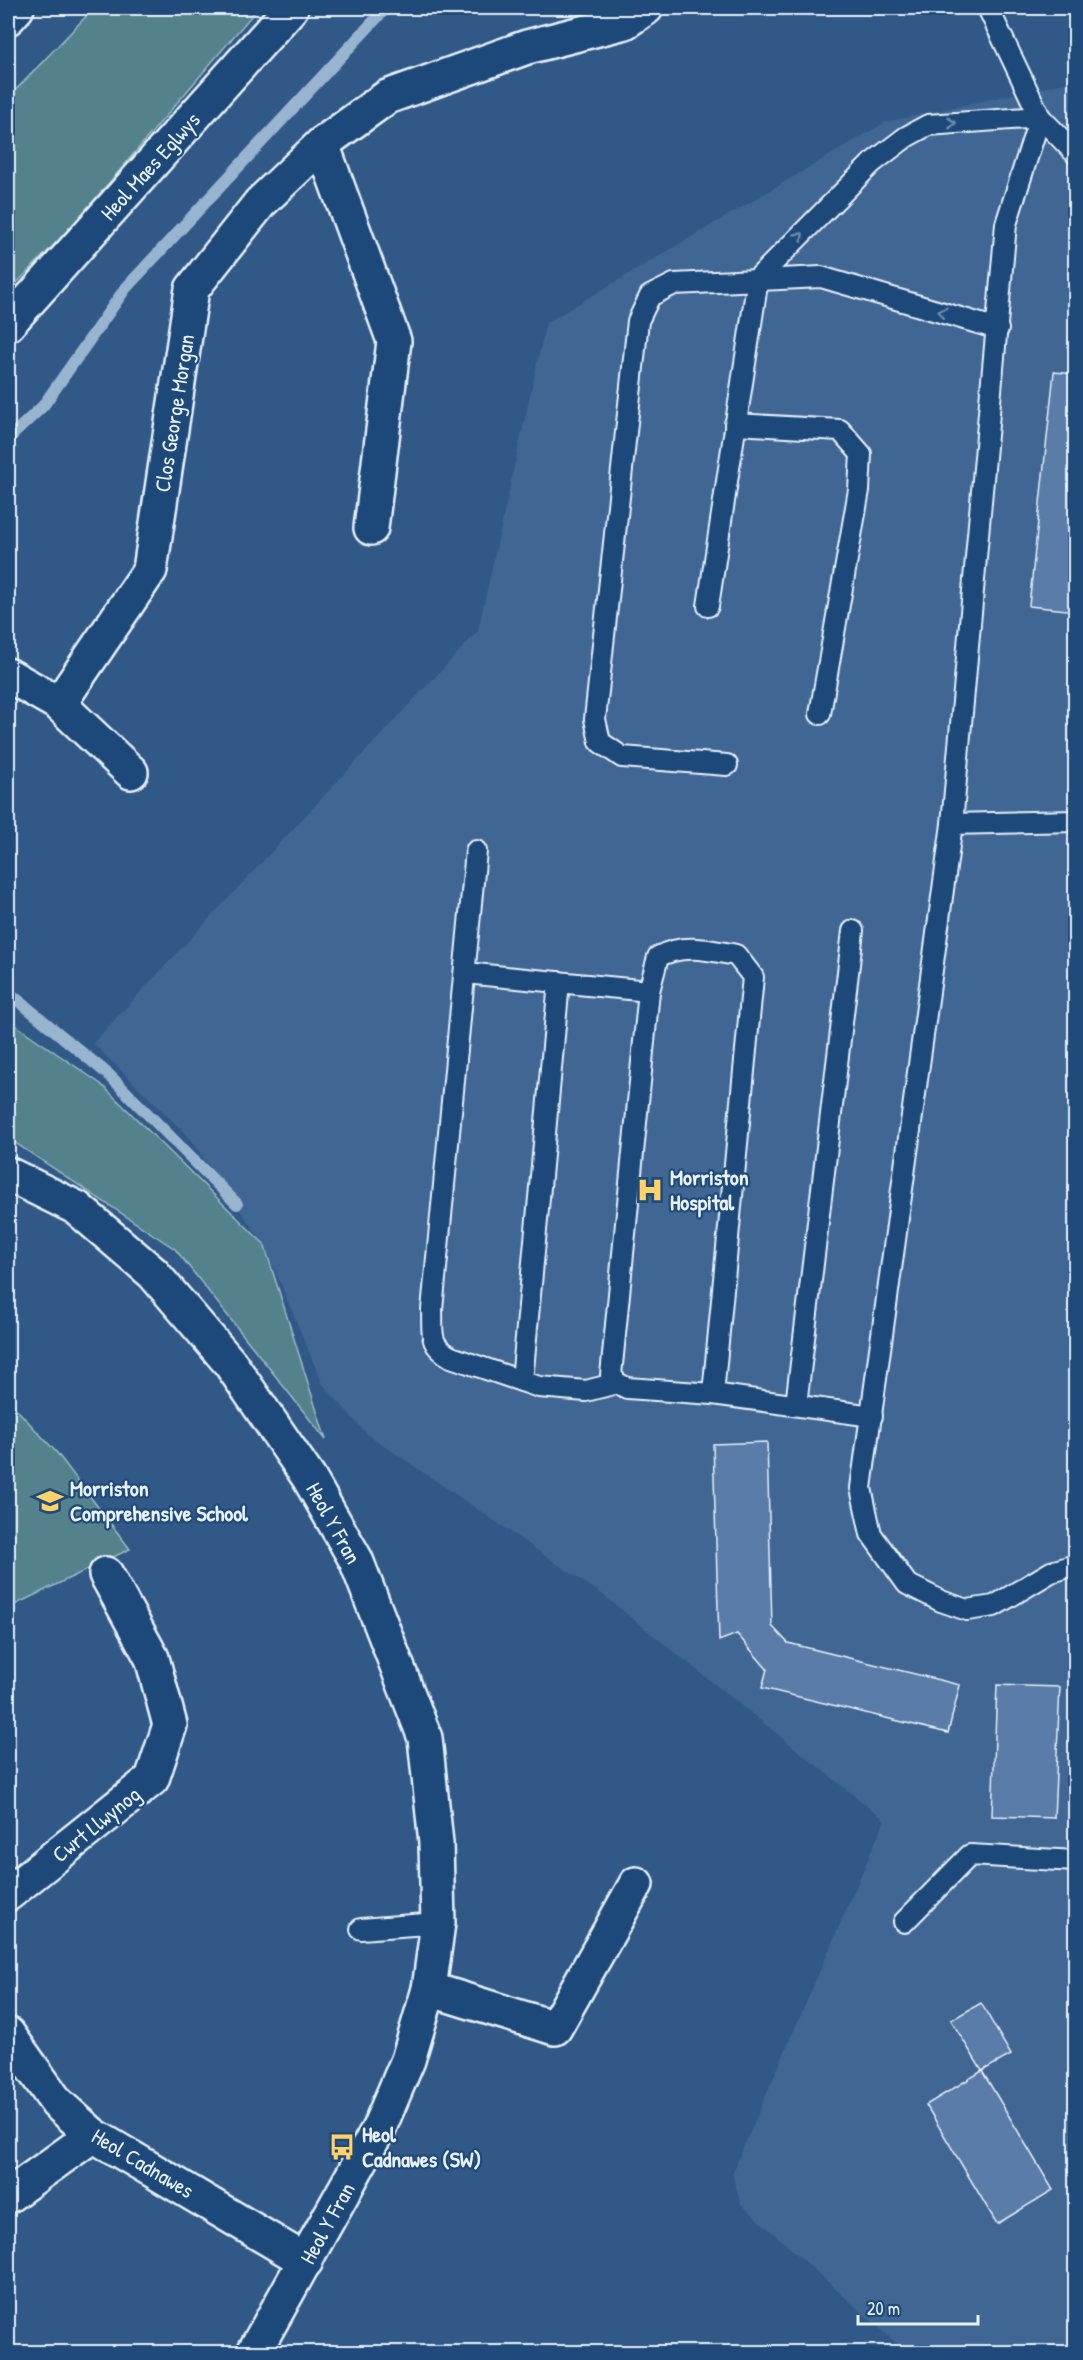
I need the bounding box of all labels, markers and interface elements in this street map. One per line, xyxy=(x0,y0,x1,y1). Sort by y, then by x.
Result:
street label: Heol Maes Eglwys xyxy=(93,105,207,227)
one-way arrow xyxy=(948,117,957,130)
one-way arrow xyxy=(793,232,803,243)
one-way arrow xyxy=(937,307,948,319)
street label: Clos George Morgan xyxy=(147,332,201,494)
place label: Morriston Hospital xyxy=(670,1162,749,1218)
hospital icon: Morriston Hospital xyxy=(635,1175,665,1205)
place label: Morriston Comprehensive School xyxy=(70,1473,249,1529)
street label: Heol Y Fran xyxy=(299,1477,369,1569)
school or university icon: Morriston Comprehensive School xyxy=(35,1486,65,1516)
street label: Cwrt Llwynog xyxy=(46,1779,146,1869)
place label: Heol Cadnawes (SW) xyxy=(362,2119,481,2174)
street label: Heol Cadnawes xyxy=(86,2121,200,2205)
bus stop icon: Heol Cadnawes (SW) xyxy=(327,2132,357,2162)
street label: Heol Y Fran xyxy=(292,2177,362,2269)
scale bar xyxy=(858,2288,978,2326)
text: 20 m xyxy=(867,2296,900,2321)

